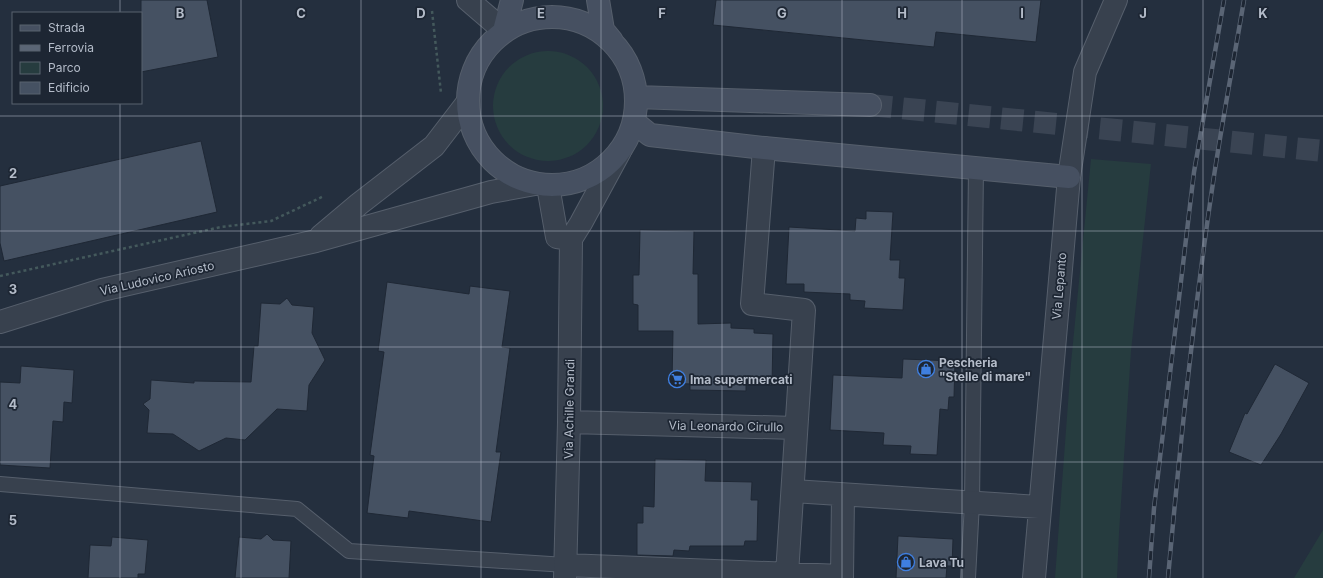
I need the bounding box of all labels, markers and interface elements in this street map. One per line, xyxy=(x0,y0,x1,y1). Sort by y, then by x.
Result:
text: B xyxy=(176,5,185,21)
text: C xyxy=(296,5,306,21)
text: D xyxy=(416,5,426,21)
text: E xyxy=(537,5,545,21)
text: F xyxy=(658,5,666,21)
text: G xyxy=(777,5,787,21)
text: H xyxy=(897,5,907,21)
text: I xyxy=(1020,5,1024,21)
text: J xyxy=(1139,5,1147,21)
text: K xyxy=(1258,5,1268,21)
legend xyxy=(12,12,142,104)
text: Strada xyxy=(48,20,85,35)
text: Ferrovia xyxy=(48,40,94,55)
text: Parco xyxy=(48,60,81,75)
text: Edificio xyxy=(48,80,90,95)
text: 2 xyxy=(9,165,17,181)
street label: Via Lepanto xyxy=(1049,252,1069,320)
street label: Via Ludovico Ariosto xyxy=(98,258,216,298)
text: 3 xyxy=(9,281,17,297)
place label: Pescheria "Stelle di mare" xyxy=(939,355,1031,384)
street label: Via Achille Grandi xyxy=(561,359,577,459)
shop icon: Pescheria "Stelle di mare" xyxy=(916,359,936,379)
supermarket icon: Ima supermercati xyxy=(667,369,687,389)
place label: Ima supermercati xyxy=(690,372,793,387)
text: 4 xyxy=(9,396,18,412)
street label: Via Leonardo Cirullo xyxy=(669,418,783,434)
text: 5 xyxy=(9,512,17,528)
shop icon: Lava Tu xyxy=(896,552,916,572)
place label: Lava Tu xyxy=(919,555,964,570)

